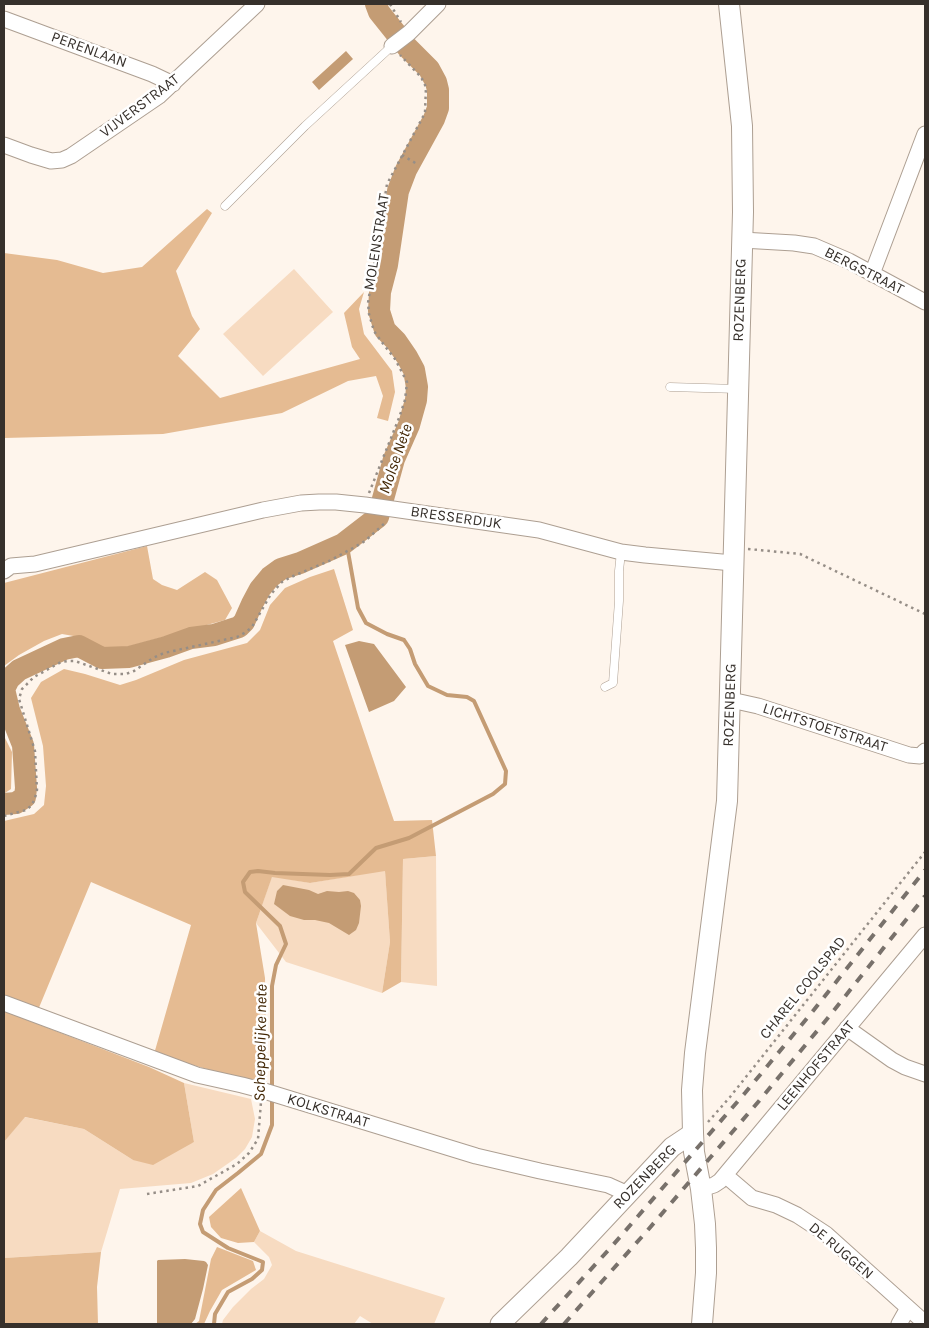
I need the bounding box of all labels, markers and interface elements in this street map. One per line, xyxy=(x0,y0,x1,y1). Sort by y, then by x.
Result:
street label: PERENLAAN xyxy=(49,28,129,72)
street label: VIJVERSTRAAT xyxy=(97,70,183,142)
street label: MOLENSTRAAT xyxy=(360,192,394,292)
street label: BERGSTRAAT xyxy=(821,243,907,299)
street label: ROZENBERG xyxy=(730,258,750,342)
water label: Molse Nete xyxy=(375,422,417,496)
street label: BRESSERDIJK xyxy=(409,503,503,533)
street label: ROZENBERG xyxy=(720,663,740,747)
street label: LICHTSTOETSTRAAT xyxy=(760,699,890,757)
street label: CHAREL COOLSPAD xyxy=(756,933,850,1043)
water label: Scheppelijke nete xyxy=(250,984,272,1102)
street label: LEENHOFSTRAAT xyxy=(773,1017,859,1115)
street label: KOLKSTRAAT xyxy=(285,1090,371,1132)
street label: ROZENBERG xyxy=(610,1141,680,1213)
street label: DE RUGGEN xyxy=(805,1219,877,1283)

